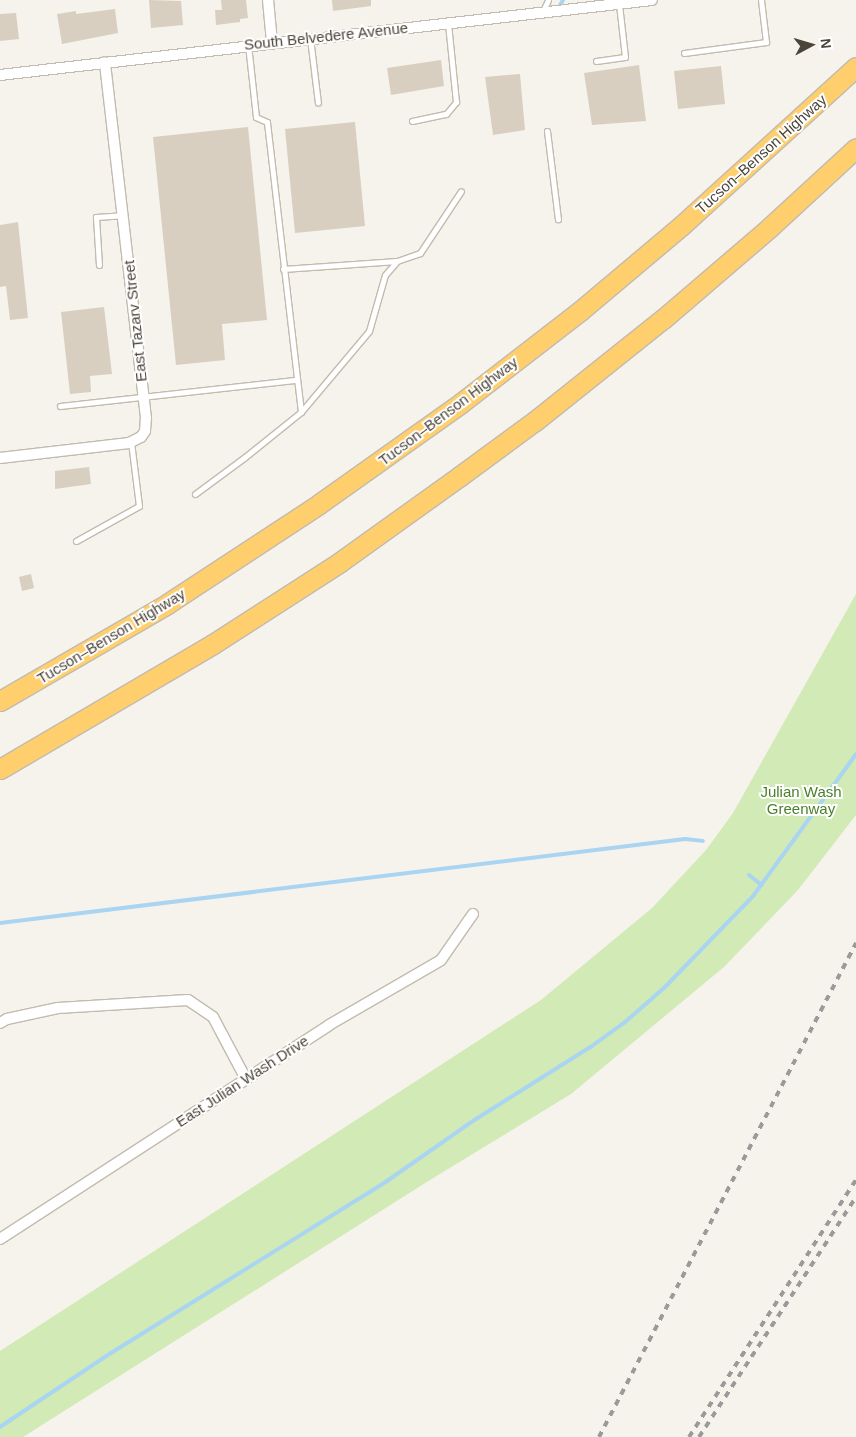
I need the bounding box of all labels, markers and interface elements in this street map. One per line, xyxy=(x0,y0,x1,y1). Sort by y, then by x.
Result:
street label: South Belvedere Avenue xyxy=(243,18,409,54)
north arrow xyxy=(786,20,836,70)
text: N xyxy=(817,38,834,49)
street label: Tucson–Benson Highway xyxy=(692,91,830,217)
street label: East Tazarv Street xyxy=(120,259,150,383)
street label: Tucson–Benson Highway xyxy=(375,353,521,469)
street label: Tucson–Benson Highway xyxy=(34,585,188,687)
park label: Julian Wash Greenway xyxy=(760,782,842,817)
street label: East Julian Wash Drive xyxy=(172,1031,312,1131)

